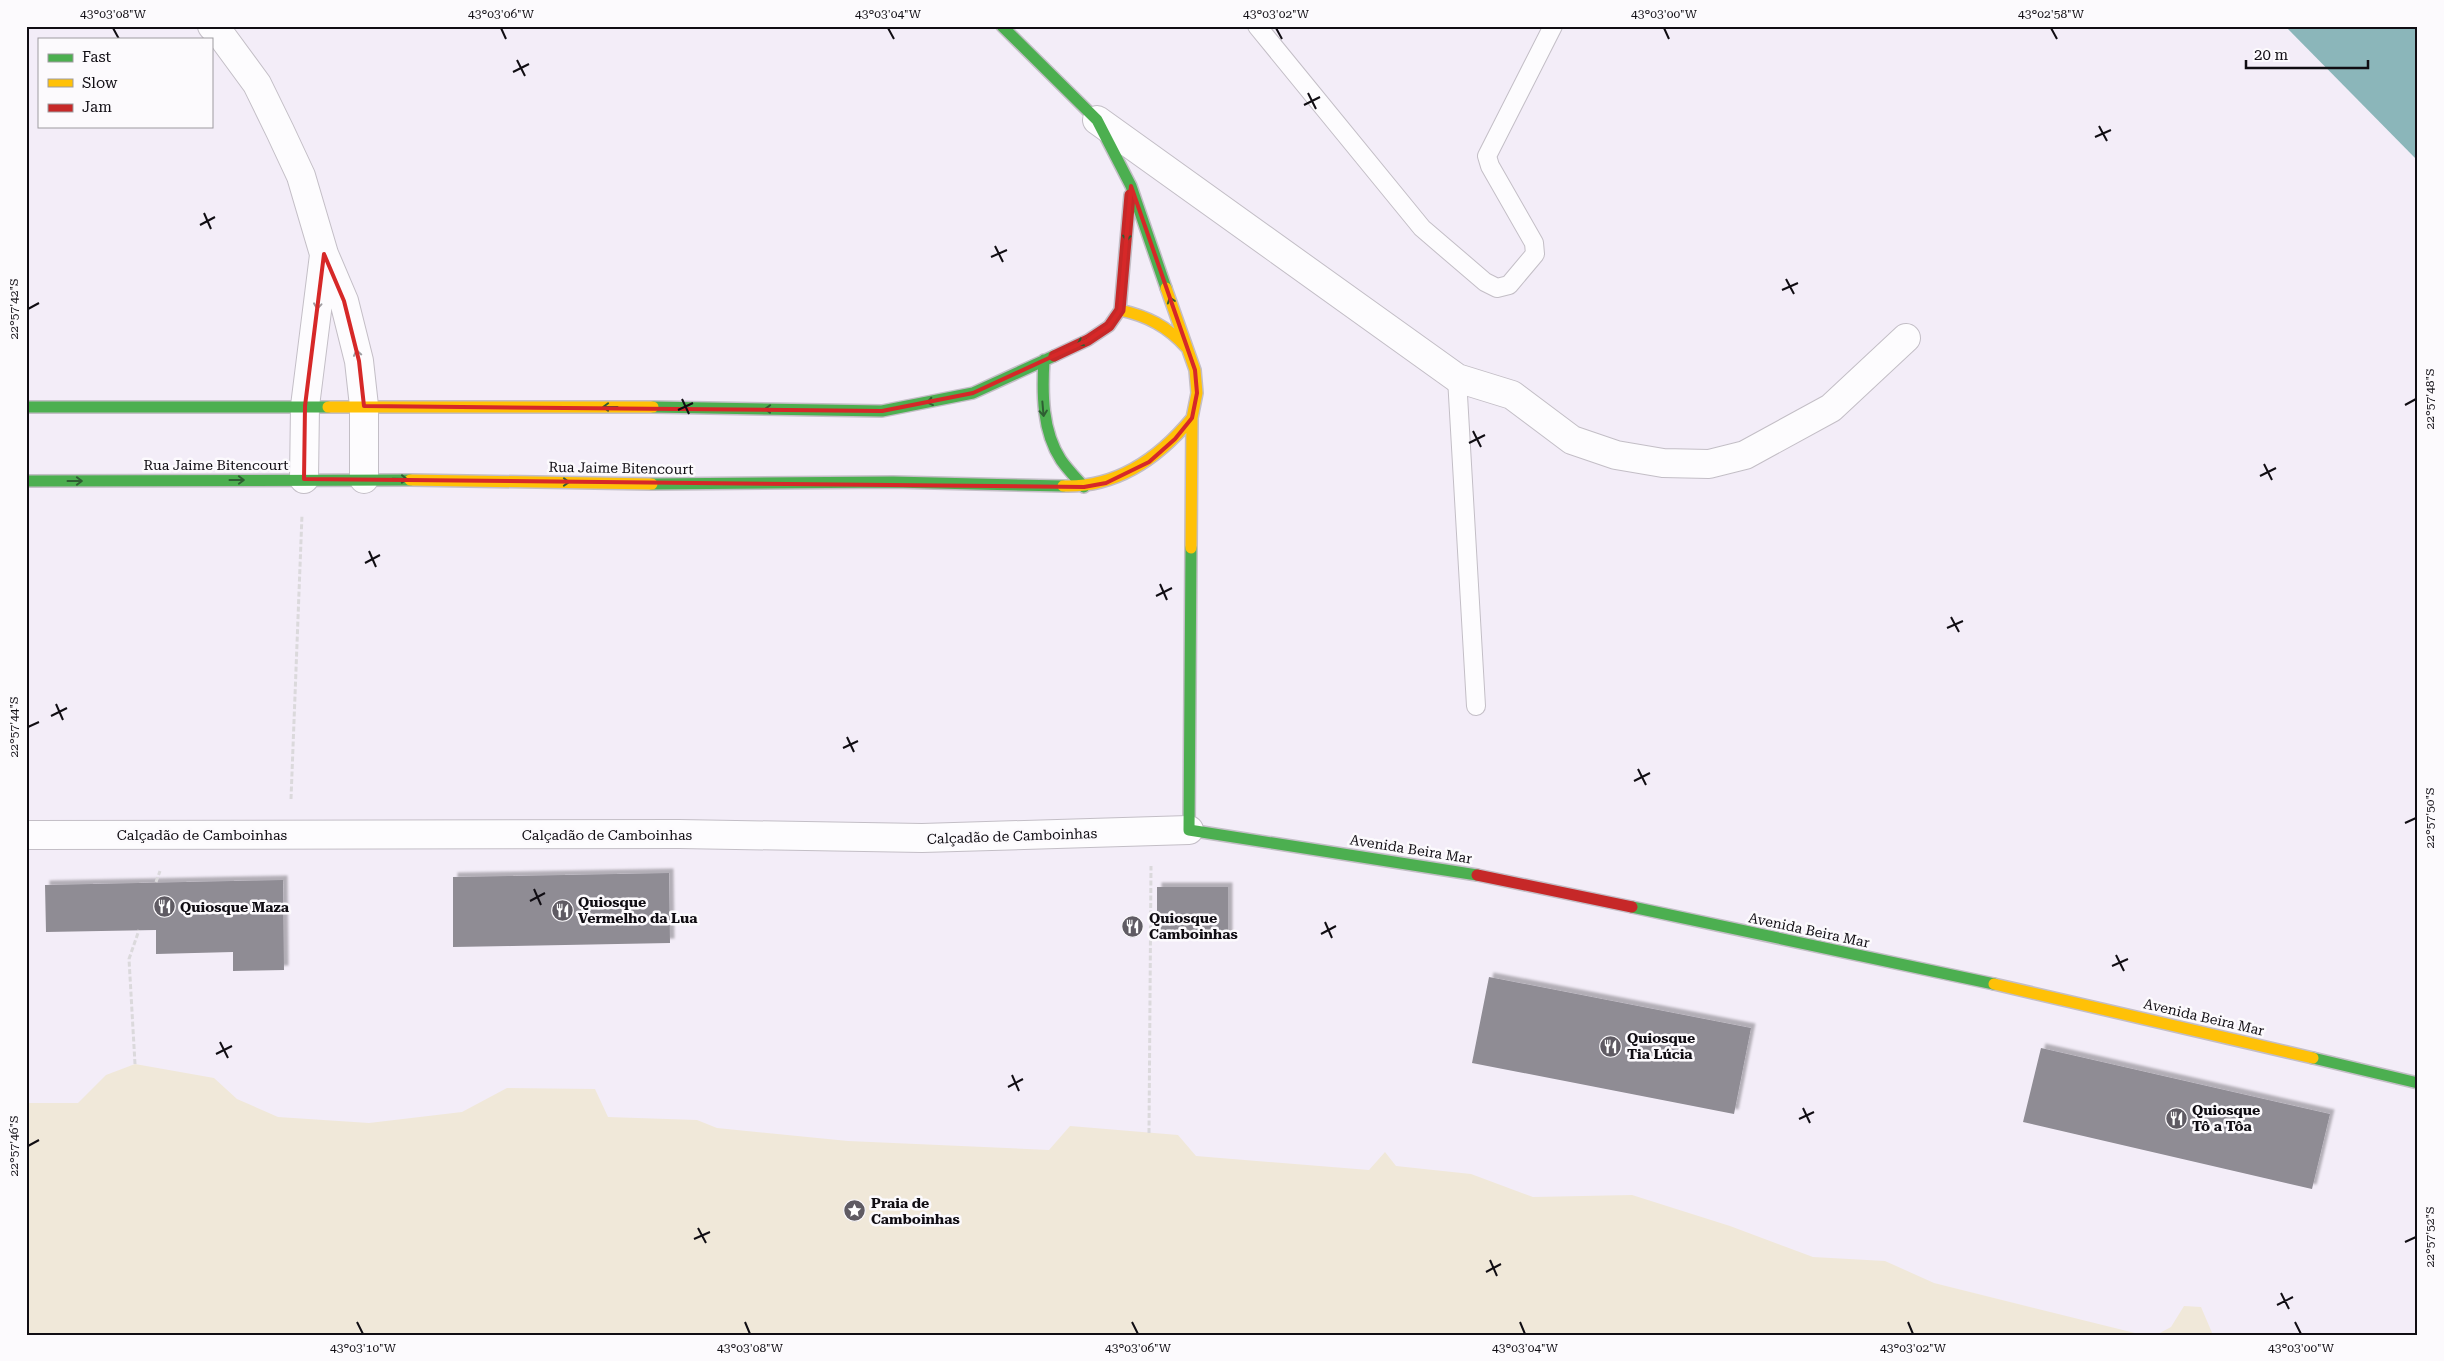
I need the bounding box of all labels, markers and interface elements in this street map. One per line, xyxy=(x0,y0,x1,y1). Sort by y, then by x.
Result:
text: 43°03'08"W xyxy=(80,7,147,21)
text: 43°03'06"W xyxy=(468,7,535,21)
text: 43°03'04"W xyxy=(855,7,922,21)
text: 43°03'02"W xyxy=(1243,7,1310,21)
text: 43°03'00"W xyxy=(1631,7,1698,21)
text: 43°02'58"W xyxy=(2018,7,2085,21)
legend xyxy=(38,38,212,128)
scale bar xyxy=(2246,38,2369,70)
text: 20 m xyxy=(2254,46,2289,64)
text: Fast xyxy=(82,48,112,66)
text: Slow xyxy=(82,74,118,92)
text: Jam xyxy=(82,98,112,116)
one-way arrow xyxy=(1122,226,1131,242)
text: 22°57'42"S xyxy=(7,279,21,339)
one-way arrow xyxy=(313,294,323,310)
one-way arrow xyxy=(1167,296,1176,312)
one-way arrow xyxy=(1077,337,1092,347)
one-way arrow xyxy=(353,350,362,366)
text: 22°57'48"S xyxy=(2423,369,2437,429)
one-way arrow xyxy=(926,396,942,406)
one-way arrow xyxy=(1039,401,1048,417)
one-way arrow xyxy=(602,402,618,411)
one-way arrow xyxy=(765,404,781,413)
street label: Rua Jaime Bitencourt xyxy=(144,457,288,473)
street label: Rua Jaime Bitencourt xyxy=(548,459,694,477)
one-way arrow xyxy=(392,474,408,484)
one-way arrow xyxy=(229,475,245,485)
one-way arrow xyxy=(66,476,83,486)
one-way arrow xyxy=(554,477,570,487)
text: 22°57'44"S xyxy=(7,697,21,757)
text: 22°57'50"S xyxy=(2423,788,2437,848)
street label: Calçadão de Camboinhas xyxy=(927,825,1098,847)
street label: Calçadão de Camboinhas xyxy=(117,827,288,843)
street label: Calçadão de Camboinhas xyxy=(522,827,693,843)
street label: Avenida Beira Mar xyxy=(1349,831,1473,867)
place label: Quiosque Vermelho da Lua xyxy=(578,894,698,926)
restaurant icon: Quiosque Maza xyxy=(152,895,176,919)
restaurant icon: Quiosque Vermelho da Lua xyxy=(550,898,574,922)
place label: Quiosque Maza xyxy=(180,899,290,915)
street label: Avenida Beira Mar xyxy=(1747,909,1871,951)
place label: Quiosque Camboinhas xyxy=(1149,910,1238,942)
restaurant icon: Quiosque Camboinhas xyxy=(1121,914,1145,938)
street label: Avenida Beira Mar xyxy=(2142,995,2266,1039)
place label: Quiosque Tia Lúcia xyxy=(1627,1030,1695,1062)
restaurant icon: Quiosque Tia Lúcia xyxy=(1599,1034,1623,1058)
place label: Quiosque Tô a Tôa xyxy=(2192,1102,2260,1134)
restaurant icon: Quiosque Tô a Tôa xyxy=(2164,1106,2188,1130)
text: 22°57'46"S xyxy=(7,1116,21,1176)
place label: Praia de Camboinhas xyxy=(871,1195,960,1227)
place icon: Praia de Camboinhas xyxy=(843,1199,867,1223)
text: 22°57'52"S xyxy=(2423,1207,2437,1267)
text: 43°03'10"W xyxy=(330,1341,397,1355)
text: 43°03'08"W xyxy=(717,1341,784,1355)
text: 43°03'06"W xyxy=(1105,1341,1172,1355)
text: 43°03'04"W xyxy=(1492,1341,1559,1355)
text: 43°03'02"W xyxy=(1880,1341,1947,1355)
text: 43°03'00"W xyxy=(2268,1341,2335,1355)

